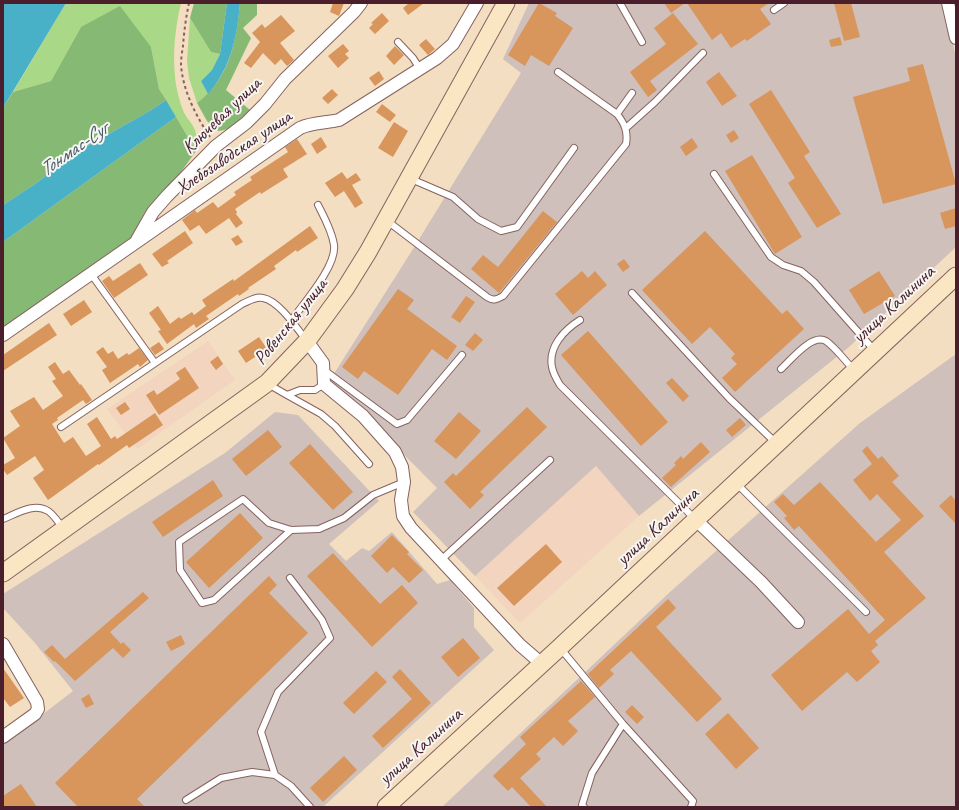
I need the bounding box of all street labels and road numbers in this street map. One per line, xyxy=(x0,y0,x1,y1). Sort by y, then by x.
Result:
street label: Ключевая улица xyxy=(178,73,266,159)
street label: Хлебозаводская улица xyxy=(172,106,296,200)
street label: улица Калинина xyxy=(848,261,940,349)
street label: Ровенская улица xyxy=(249,274,333,370)
street label: улица Калинина xyxy=(612,483,704,571)
street label: улица Калинина xyxy=(375,704,467,790)

